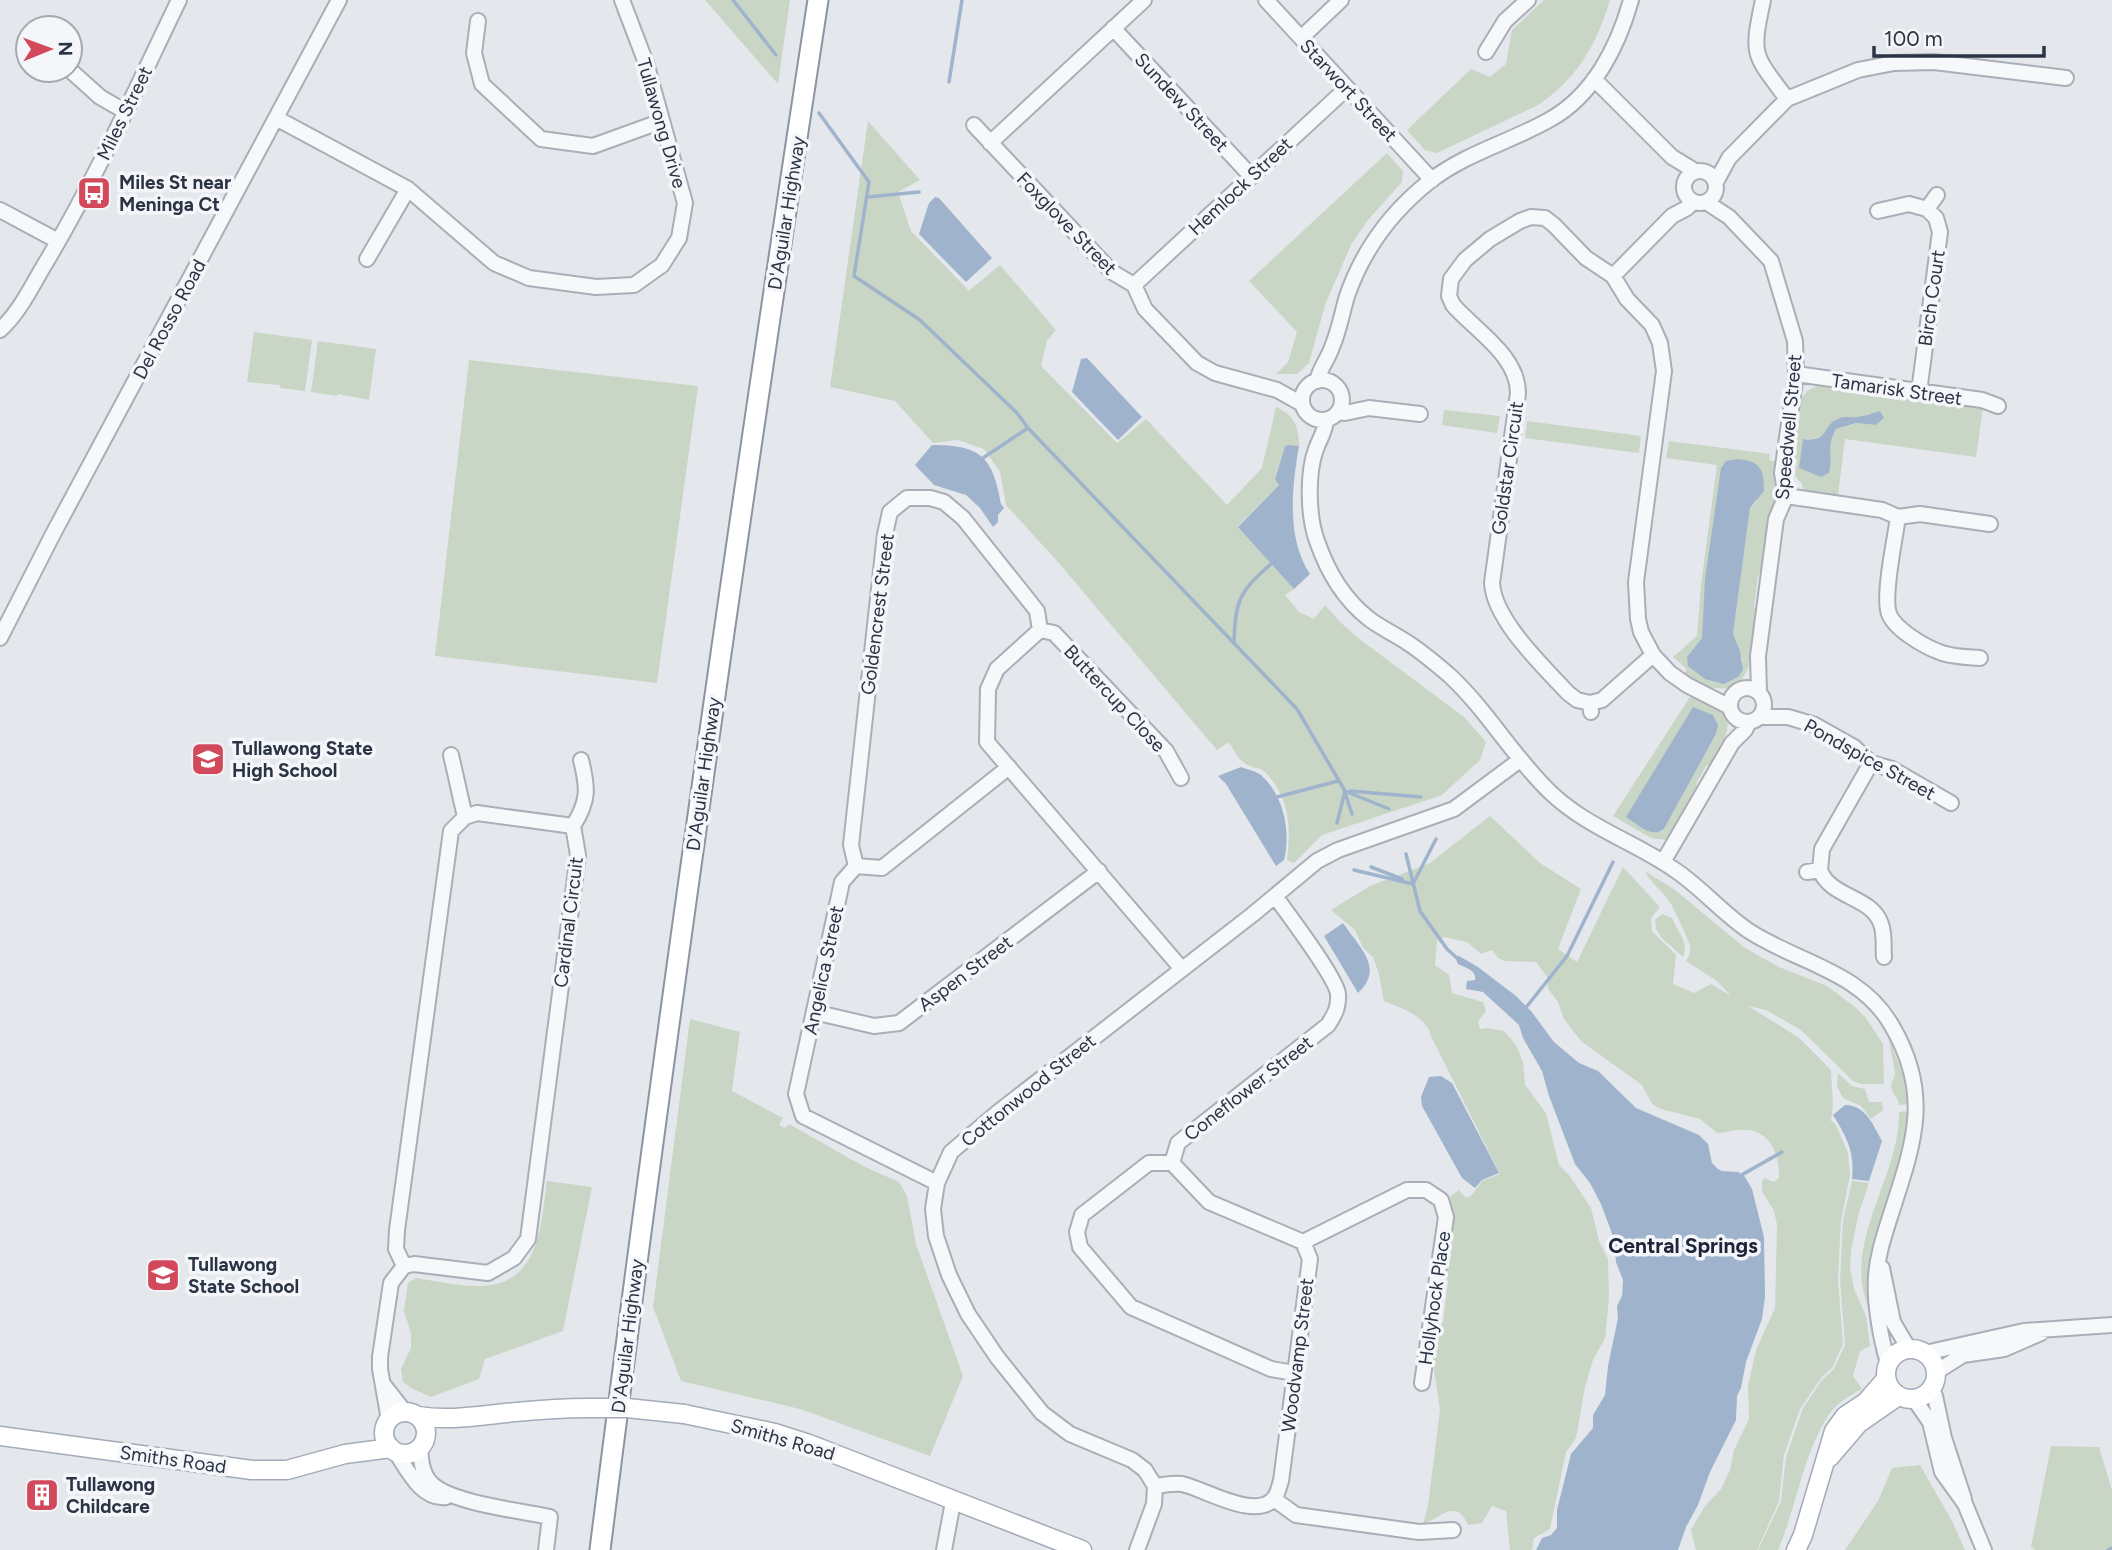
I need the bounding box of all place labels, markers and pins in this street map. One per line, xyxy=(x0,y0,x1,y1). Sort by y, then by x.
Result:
place label: Miles St near Meninga Ct xyxy=(119,171,231,216)
bus stop icon: Miles St near Meninga Ct xyxy=(75,174,113,212)
place label: Tullawong State High School xyxy=(232,737,373,782)
school or university icon: Tullawong State High School xyxy=(189,740,227,778)
place label: Tullawong State School xyxy=(188,1253,299,1298)
school or university icon: Tullawong State School xyxy=(144,1256,182,1294)
place label: Tullawong Childcare xyxy=(66,1473,155,1518)
building icon: Tullawong Childcare xyxy=(23,1476,61,1514)

